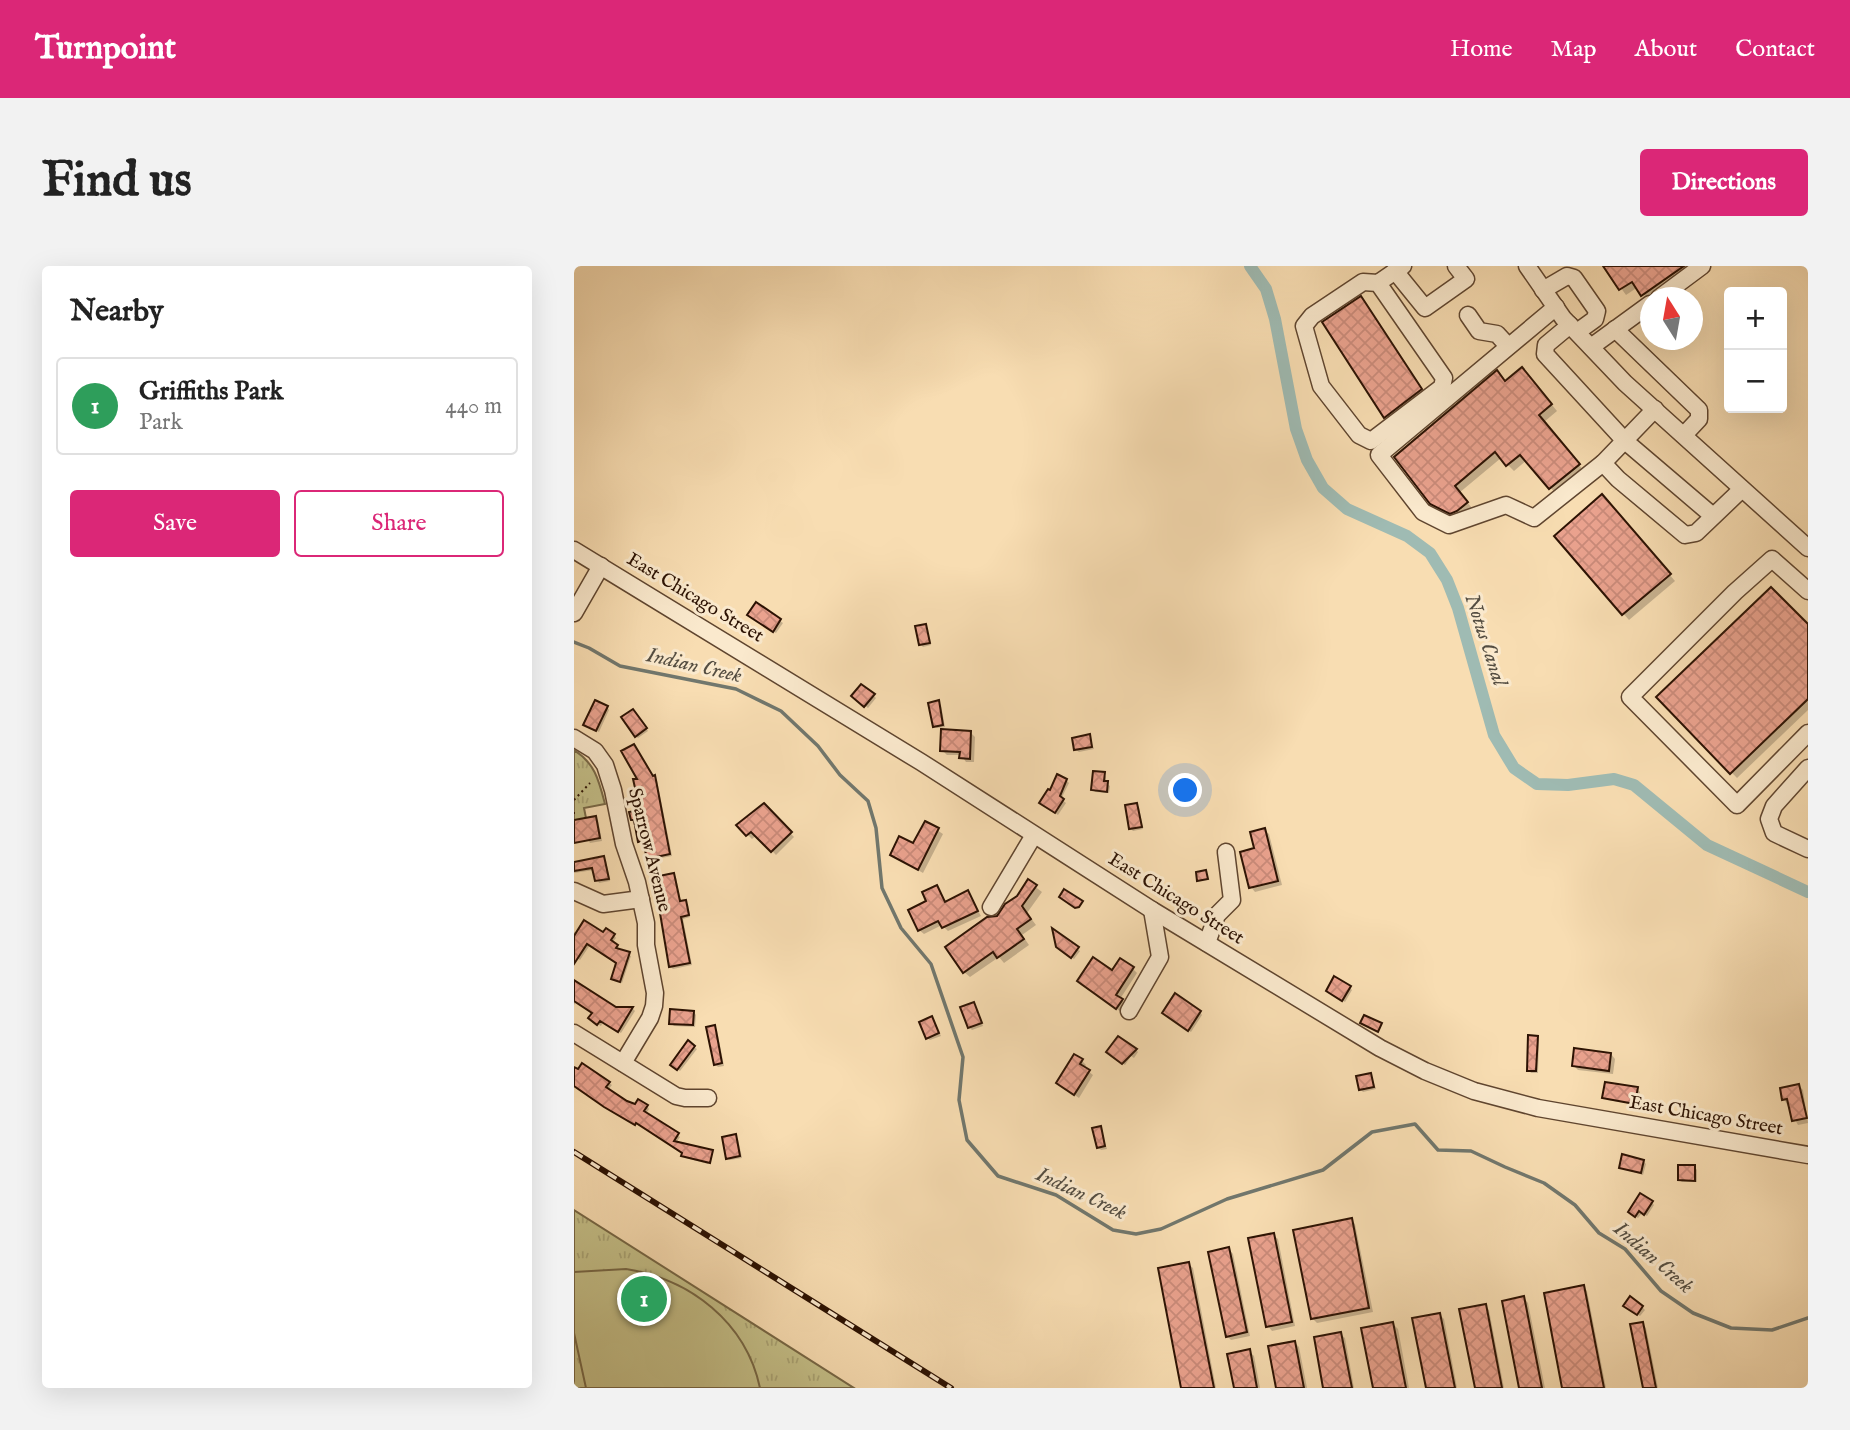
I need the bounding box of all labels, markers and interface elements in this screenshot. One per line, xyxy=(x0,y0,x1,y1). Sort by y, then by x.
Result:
text: Turnpoint xyxy=(35,28,176,70)
text: Home xyxy=(1450,34,1513,65)
text: Map xyxy=(1551,34,1597,65)
text: About xyxy=(1635,34,1697,65)
text: Contact xyxy=(1735,34,1815,65)
button: Directions xyxy=(1640,149,1808,216)
text: Find us xyxy=(42,151,192,213)
north arrow xyxy=(1640,287,1703,350)
map controls xyxy=(1724,287,1787,413)
button: + xyxy=(1724,287,1787,350)
text: Nearby xyxy=(70,293,163,331)
button: − xyxy=(1724,350,1787,413)
text: Griffiths Park xyxy=(139,375,284,408)
text: 1 xyxy=(91,392,99,421)
text: 440 m xyxy=(445,392,502,421)
text: Park xyxy=(139,408,183,437)
button: Save xyxy=(70,490,280,557)
button: Share xyxy=(294,490,504,557)
street label: East Chicago Street xyxy=(622,548,768,649)
water label: Notus Canal xyxy=(1457,591,1513,691)
water label: Indian Creek xyxy=(643,642,745,690)
your location xyxy=(1168,773,1202,807)
street label: Sparrow Avenue xyxy=(622,786,676,915)
street label: East Chicago Street xyxy=(1104,848,1249,951)
street label: East Chicago Street xyxy=(1627,1091,1785,1141)
water label: Indian Creek xyxy=(1030,1161,1131,1227)
water label: Indian Creek xyxy=(1607,1215,1699,1300)
pin: 1 xyxy=(621,1273,667,1325)

